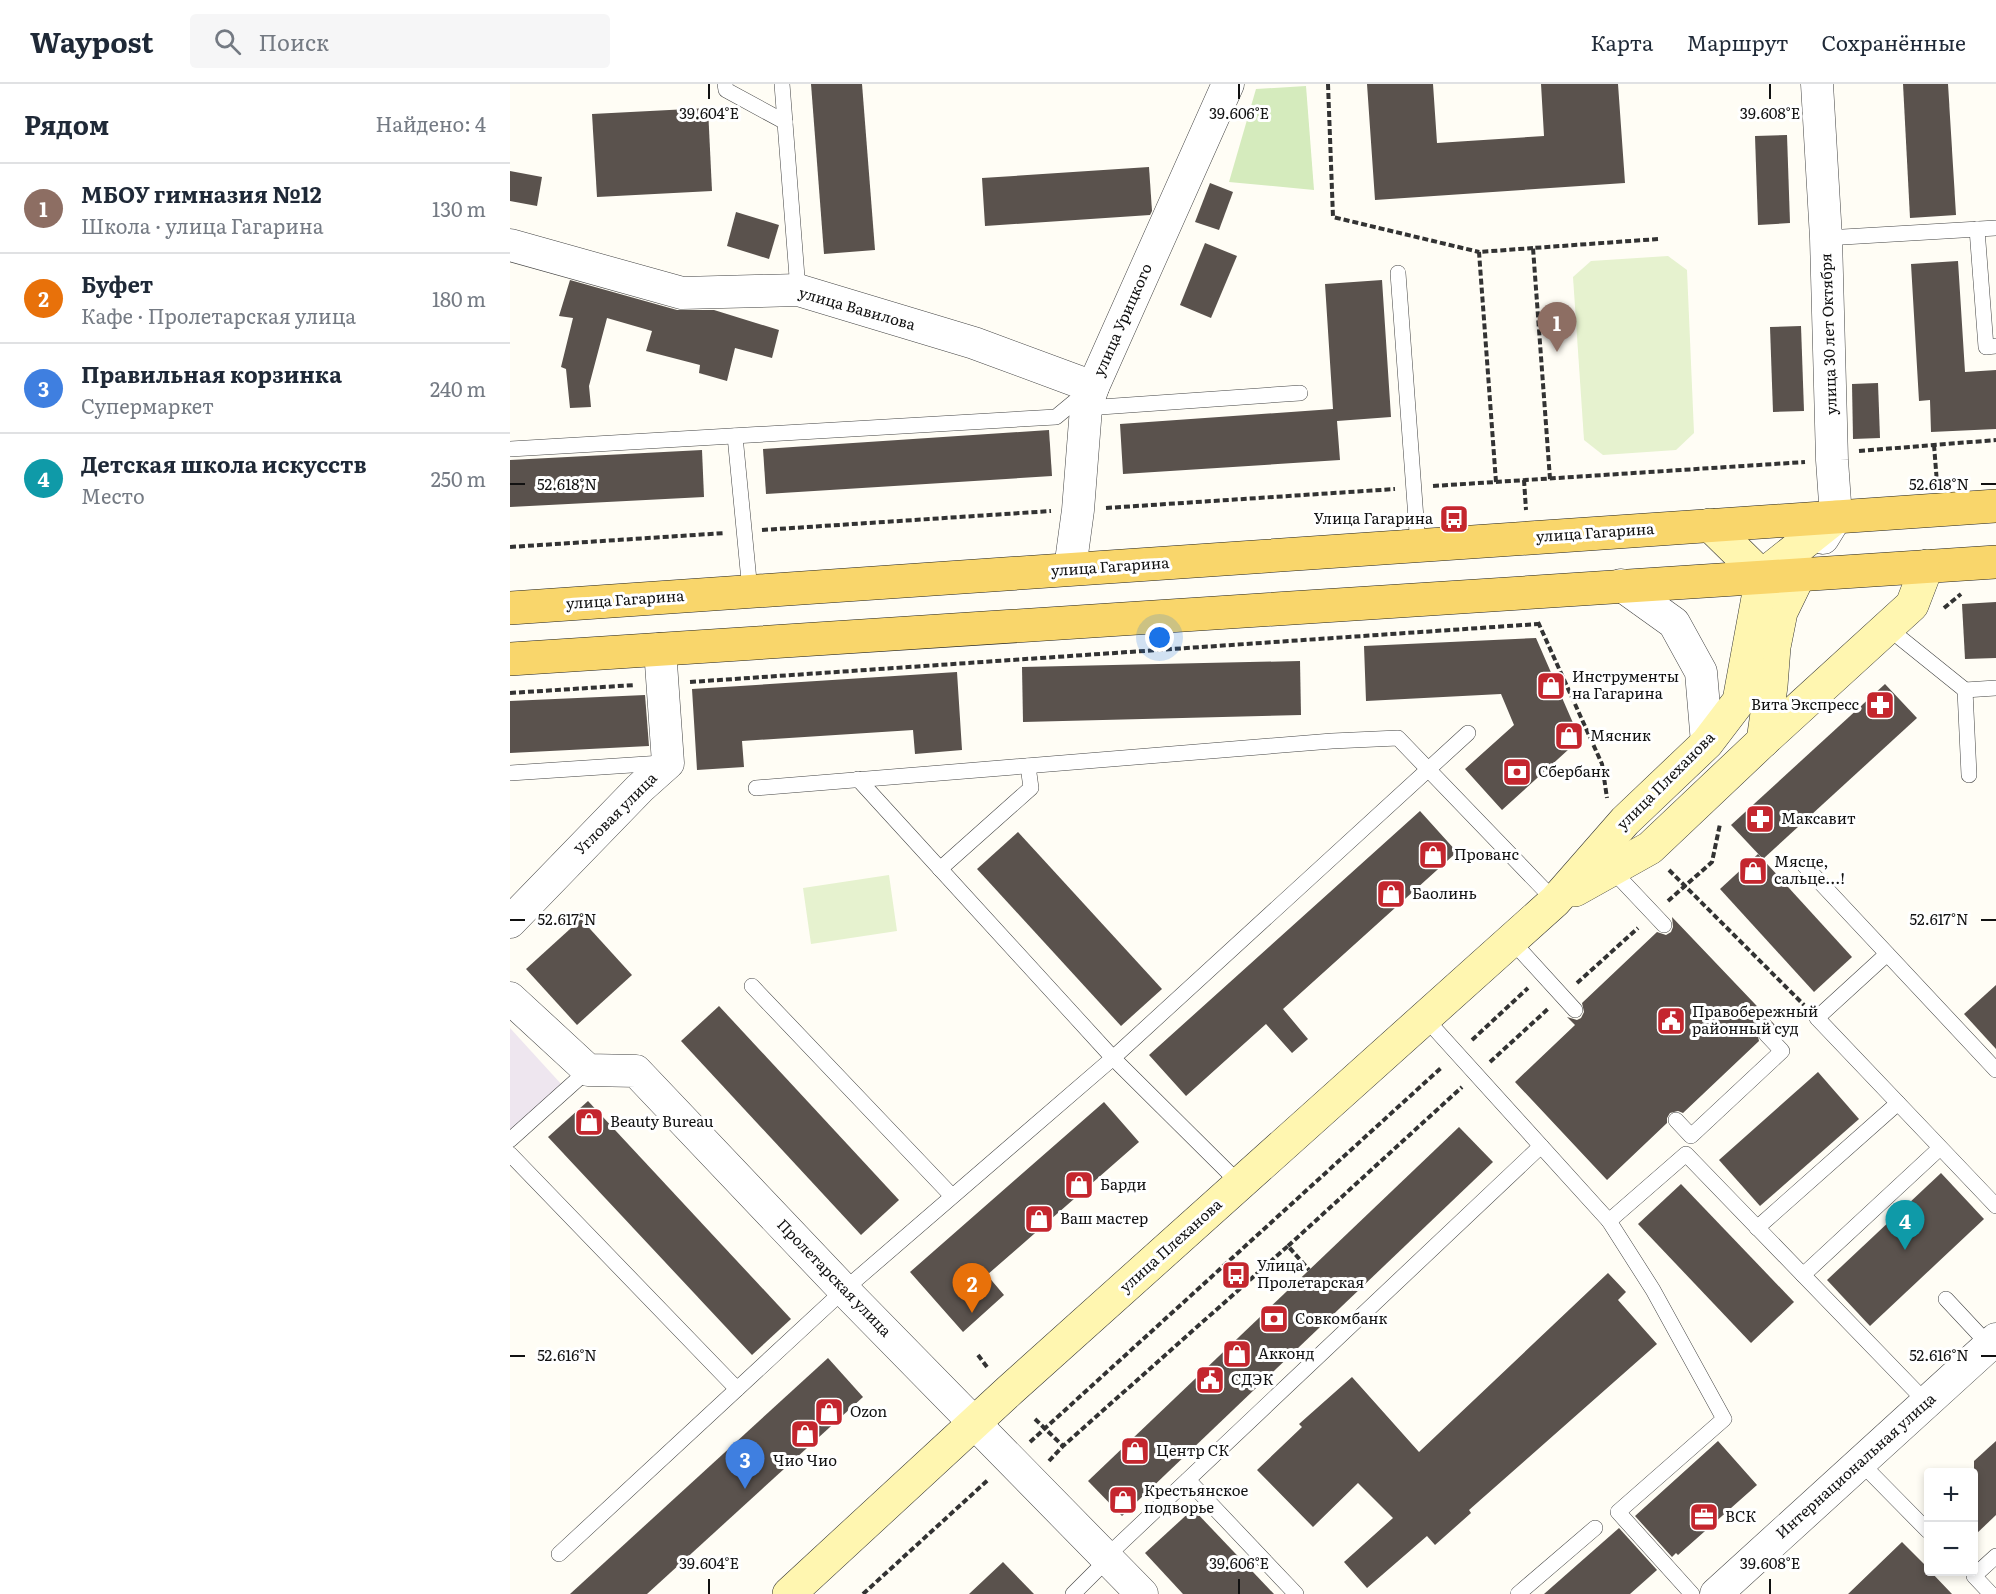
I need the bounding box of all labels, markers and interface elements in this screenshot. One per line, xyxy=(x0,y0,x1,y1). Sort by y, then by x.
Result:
search box xyxy=(190,14,610,68)
text: Waypost xyxy=(30,20,154,62)
icon: search xyxy=(211,25,244,58)
text: Поиск xyxy=(259,25,329,58)
text: Карта xyxy=(1590,26,1653,57)
text: Маршрут xyxy=(1686,26,1788,57)
text: Сохранённые xyxy=(1821,26,1966,57)
text: 39.604°E xyxy=(679,101,739,124)
text: 39.606°E xyxy=(1209,101,1269,124)
text: 39.608°E xyxy=(1740,101,1800,124)
text: Рядом xyxy=(24,104,109,143)
text: Найдено: 4 xyxy=(375,108,486,138)
text: МБОУ гимназия №12 xyxy=(81,177,322,210)
text: 1 xyxy=(39,193,48,223)
text: 130 m xyxy=(432,193,486,223)
text: Школа · улица Гагарина xyxy=(81,210,323,240)
street label: улица 30 лет Октября xyxy=(1813,253,1842,415)
street label: улица Урицкого xyxy=(1086,259,1157,380)
text: Буфет xyxy=(81,267,153,300)
street label: улица Вавилова xyxy=(796,280,919,335)
text: 2 xyxy=(38,283,49,313)
text: 180 m xyxy=(432,283,486,313)
text: Кафе · Пролетарская улица xyxy=(81,300,356,330)
pin: 1 xyxy=(1538,302,1576,352)
text: Правильная корзинка xyxy=(81,357,342,390)
text: 3 xyxy=(38,373,49,403)
text: 240 m xyxy=(430,373,486,403)
text: Супермаркет xyxy=(81,390,214,420)
text: Детская школа искусств xyxy=(81,447,367,480)
text: 4 xyxy=(37,463,50,493)
text: 250 m xyxy=(431,463,486,493)
text: 52.618°N xyxy=(537,472,597,495)
text: 52.618°N xyxy=(1909,472,1969,495)
text: Место xyxy=(81,480,145,510)
bus stop icon: Улица Гагарина xyxy=(1438,503,1470,535)
place label: Улица Гагарина xyxy=(1314,506,1434,529)
street label: улица Гагарина xyxy=(1535,516,1656,547)
street label: улица Гагарина xyxy=(1050,550,1171,581)
street label: улица Гагарина xyxy=(565,583,686,614)
your location xyxy=(1145,623,1174,652)
place label: Инструменты на Гагарина xyxy=(1572,664,1679,704)
shop icon: Инструменты на Гагарина xyxy=(1535,670,1567,702)
pharmacy icon: Вита Экспресс xyxy=(1864,689,1896,721)
place label: Вита Экспресс xyxy=(1751,692,1860,715)
shop icon: Мясник xyxy=(1553,720,1585,752)
place label: Мясник xyxy=(1590,723,1651,746)
street label: улица Плеханова xyxy=(1611,725,1720,834)
bank icon: Сбербанк xyxy=(1501,756,1533,788)
place label: Сбербанк xyxy=(1538,759,1610,782)
street label: Угловая улица xyxy=(568,766,662,860)
pharmacy icon: Максавит xyxy=(1744,803,1776,835)
place label: Максавит xyxy=(1781,806,1856,829)
shop icon: Прованс xyxy=(1417,839,1449,871)
place label: Прованс xyxy=(1454,842,1519,865)
place label: Мясце, сальце...! xyxy=(1774,849,1845,889)
shop icon: Мясце, сальце...! xyxy=(1737,855,1769,887)
shop icon: Баолинь xyxy=(1375,878,1407,910)
place label: Баолинь xyxy=(1412,881,1477,904)
text: 52.617°N xyxy=(538,907,596,930)
text: 52.617°N xyxy=(1910,907,1968,930)
place label: Правобережный районный суд xyxy=(1692,999,1818,1039)
public building icon: Правобережный районный суд xyxy=(1655,1005,1687,1037)
shop icon: Beauty Bureau xyxy=(573,1106,605,1138)
place label: Beauty Bureau xyxy=(610,1109,714,1132)
shop icon: Барди xyxy=(1063,1169,1095,1201)
place label: Барди xyxy=(1100,1172,1146,1195)
street label: улица Плеханова xyxy=(1114,1192,1227,1297)
pin: 4 xyxy=(1886,1200,1924,1250)
shop icon: Ваш мастер xyxy=(1023,1203,1055,1235)
place label: Ваш мастер xyxy=(1060,1206,1148,1229)
street label: Пролетарская улица xyxy=(772,1213,898,1342)
place label: Улица Пролетарская xyxy=(1257,1253,1364,1293)
bus stop icon: Улица Пролетарская xyxy=(1220,1259,1252,1291)
pin: 2 xyxy=(952,1264,992,1313)
bank icon: Совкомбанк xyxy=(1258,1303,1290,1335)
place label: Совкомбанк xyxy=(1295,1306,1387,1329)
shop icon: Акконд xyxy=(1221,1338,1253,1370)
place label: Акконд xyxy=(1258,1341,1315,1364)
text: 52.616°N xyxy=(537,1343,597,1366)
text: 52.616°N xyxy=(1909,1343,1969,1366)
public building icon: СДЭК xyxy=(1194,1364,1226,1396)
place label: СДЭК xyxy=(1231,1367,1273,1390)
street label: Интернациональная улица xyxy=(1770,1386,1941,1543)
shop icon: Ozon xyxy=(813,1396,845,1428)
place label: Ozon xyxy=(850,1399,887,1422)
shop icon: Чио Чио xyxy=(789,1418,821,1450)
shop icon: Центр СК xyxy=(1119,1435,1151,1467)
place label: Центр СК xyxy=(1156,1438,1229,1461)
pin: 3 xyxy=(726,1440,764,1489)
place label: Чио Чио xyxy=(773,1448,837,1471)
map controls xyxy=(1924,1468,1978,1576)
button: + xyxy=(1924,1468,1978,1522)
place label: Крестьянское подворье xyxy=(1144,1478,1249,1518)
shop icon: Крестьянское подворье xyxy=(1107,1484,1139,1516)
office icon: ВСК xyxy=(1688,1501,1720,1533)
place label: ВСК xyxy=(1725,1504,1756,1527)
button: − xyxy=(1924,1522,1978,1576)
text: 39.604°E xyxy=(679,1551,739,1574)
text: 39.606°E xyxy=(1209,1551,1269,1574)
text: 39.608°E xyxy=(1740,1551,1800,1574)

